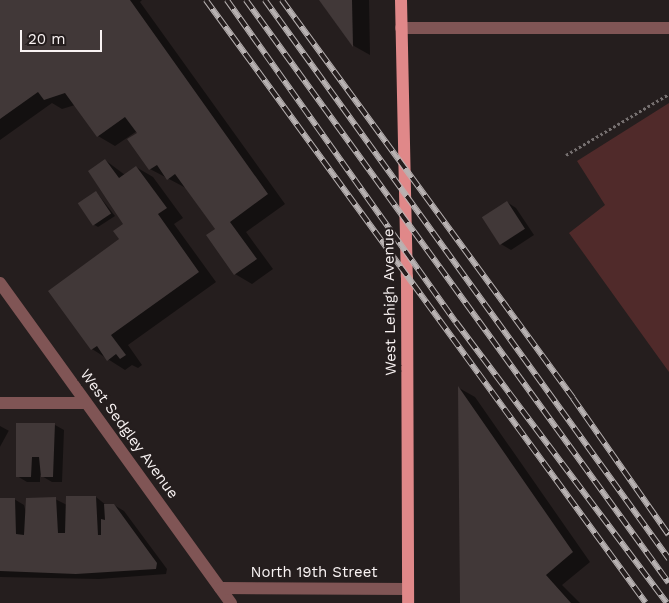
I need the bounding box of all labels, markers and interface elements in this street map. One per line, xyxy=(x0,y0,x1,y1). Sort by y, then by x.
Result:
scale bar xyxy=(22,20,105,52)
text: 20 m xyxy=(28,30,66,48)
street label: West Lehigh Avenue xyxy=(380,228,400,376)
street label: West Sedgley Avenue xyxy=(76,365,182,503)
street label: North 19th Street xyxy=(250,564,378,582)

